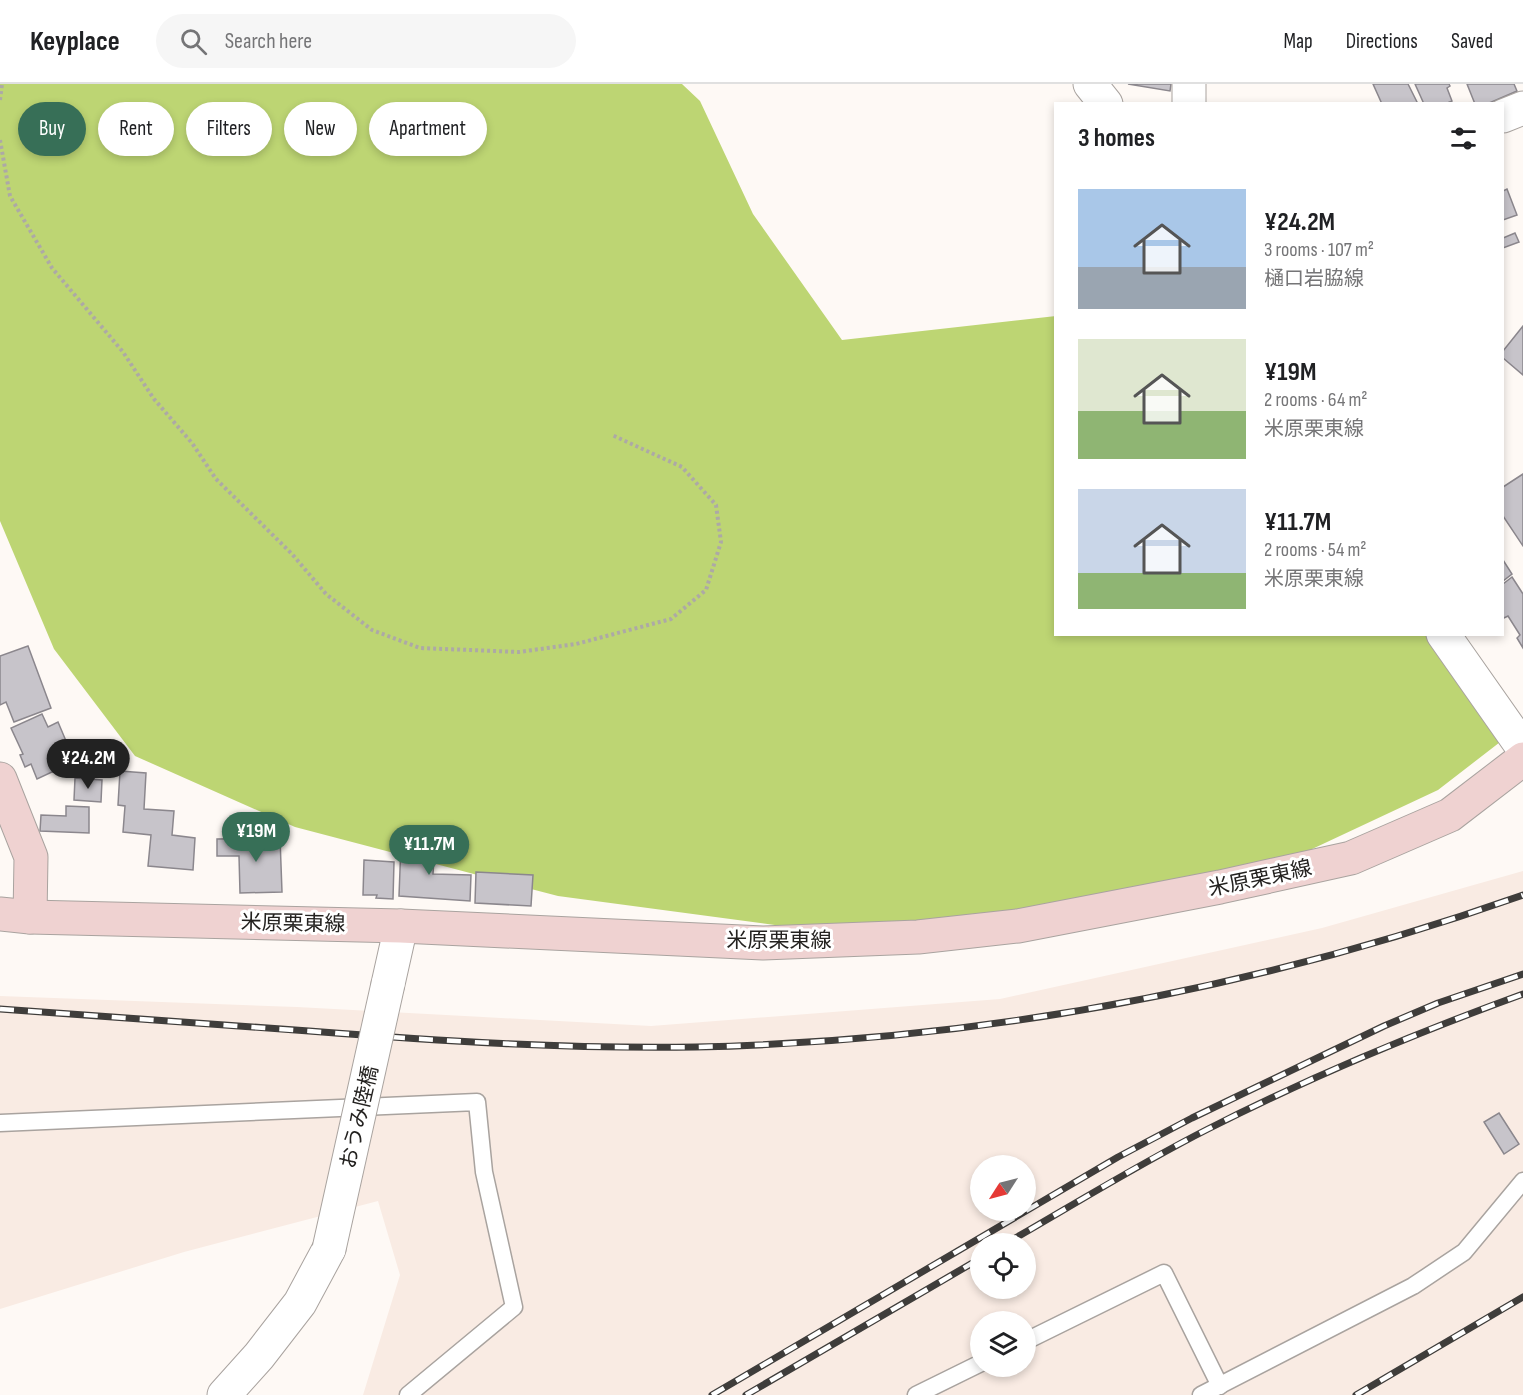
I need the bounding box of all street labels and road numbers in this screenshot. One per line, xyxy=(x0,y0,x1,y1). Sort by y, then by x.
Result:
street label: 米原栗東線 xyxy=(1206,855,1314,902)
street label: 米原栗東線 xyxy=(240,910,346,937)
street label: 米原栗東線 xyxy=(727,928,832,953)
street label: おうみ陸橋 xyxy=(335,1063,383,1171)

